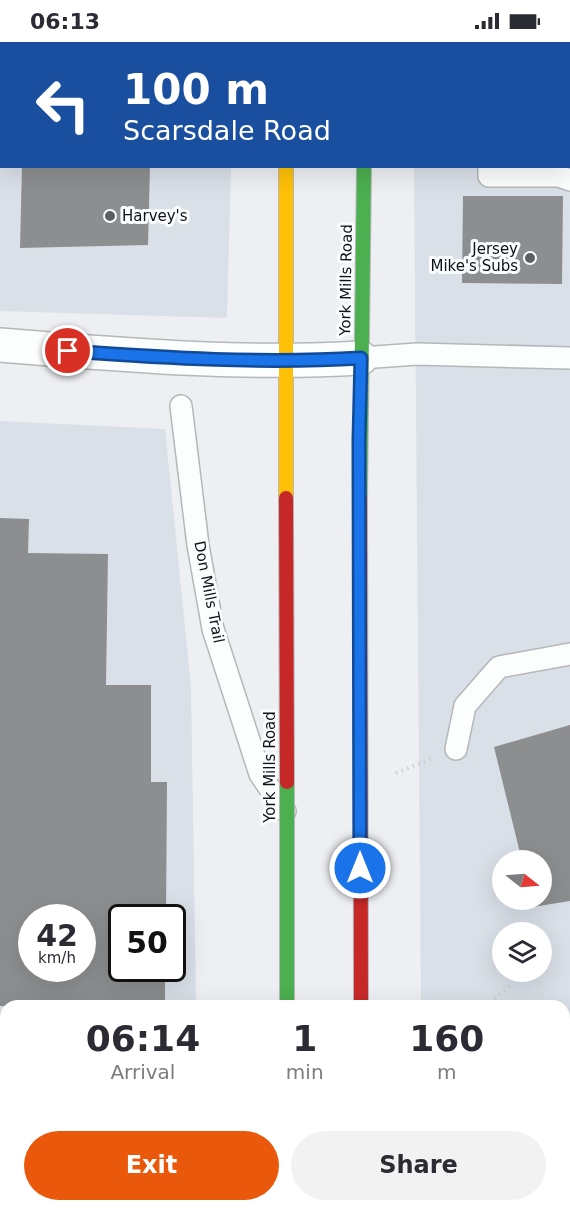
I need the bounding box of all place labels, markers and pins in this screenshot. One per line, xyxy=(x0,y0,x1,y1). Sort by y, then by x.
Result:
place label: Harvey's xyxy=(122,207,188,225)
marker: Harvey's xyxy=(103,209,117,223)
place label: Jersey Mike's Subs xyxy=(430,240,518,275)
marker: Jersey Mike's Subs xyxy=(523,251,537,265)
pin xyxy=(42,325,93,376)

